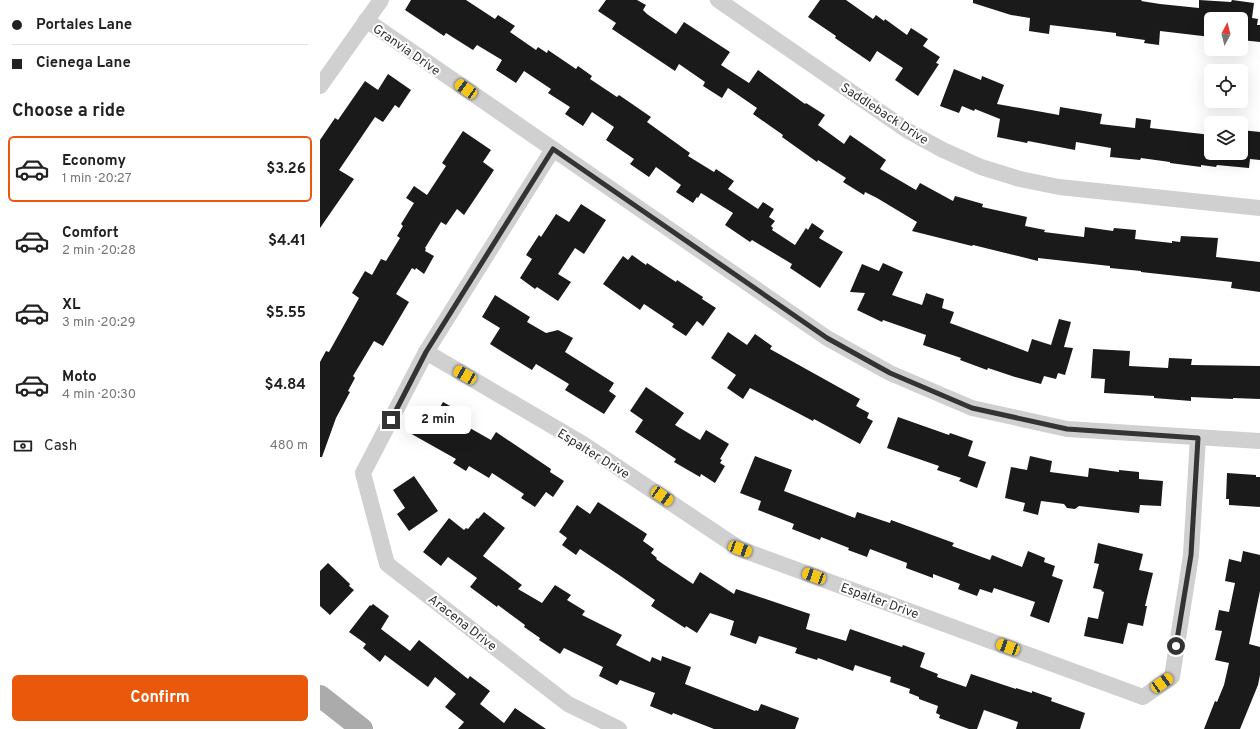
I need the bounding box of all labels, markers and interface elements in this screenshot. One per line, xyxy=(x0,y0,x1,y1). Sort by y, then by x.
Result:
north arrow xyxy=(1204,12,1248,56)
map controls xyxy=(1204,12,1248,160)
text: Portales Lane xyxy=(36,16,132,35)
street label: Granvia Drive xyxy=(369,22,443,80)
text: Cienega Lane xyxy=(36,54,131,73)
button: locate xyxy=(1204,64,1248,108)
car xyxy=(453,77,479,101)
street label: Saddleback Drive xyxy=(837,80,931,149)
text: Choose a ride xyxy=(12,100,125,123)
button: layers xyxy=(1204,116,1248,160)
icon: car xyxy=(14,151,50,187)
text: Economy xyxy=(62,152,126,171)
text: $3.26 xyxy=(266,160,306,179)
text: 1 min · 20:27 xyxy=(62,171,132,187)
icon: car xyxy=(14,223,50,259)
text: Comfort xyxy=(62,224,119,243)
text: $4.41 xyxy=(268,232,306,251)
text: 2 min · 20:28 xyxy=(62,243,136,259)
icon: car xyxy=(14,295,50,331)
text: XL xyxy=(62,296,80,315)
text: $5.55 xyxy=(266,304,306,323)
text: 3 min · 20:29 xyxy=(62,315,136,331)
car xyxy=(452,364,478,386)
icon: car xyxy=(14,367,50,403)
text: Moto xyxy=(62,368,97,387)
text: $4.84 xyxy=(265,376,306,395)
text: 4 min · 20:30 xyxy=(62,387,136,403)
callout: 2 min xyxy=(405,406,471,434)
route end xyxy=(382,411,400,429)
text: 2 min xyxy=(421,412,455,428)
street label: Espalter Drive xyxy=(554,426,632,483)
icon: cash xyxy=(12,435,34,457)
text: Cash xyxy=(44,437,77,456)
text: 480 m xyxy=(270,438,308,454)
car xyxy=(649,484,675,508)
car xyxy=(727,539,753,559)
car xyxy=(801,566,827,586)
street label: Espalter Drive xyxy=(838,580,921,623)
street label: Aracena Drive xyxy=(424,592,499,655)
car xyxy=(995,637,1021,657)
route start xyxy=(1167,637,1185,655)
car xyxy=(1149,671,1175,695)
button: Confirm xyxy=(12,675,308,721)

